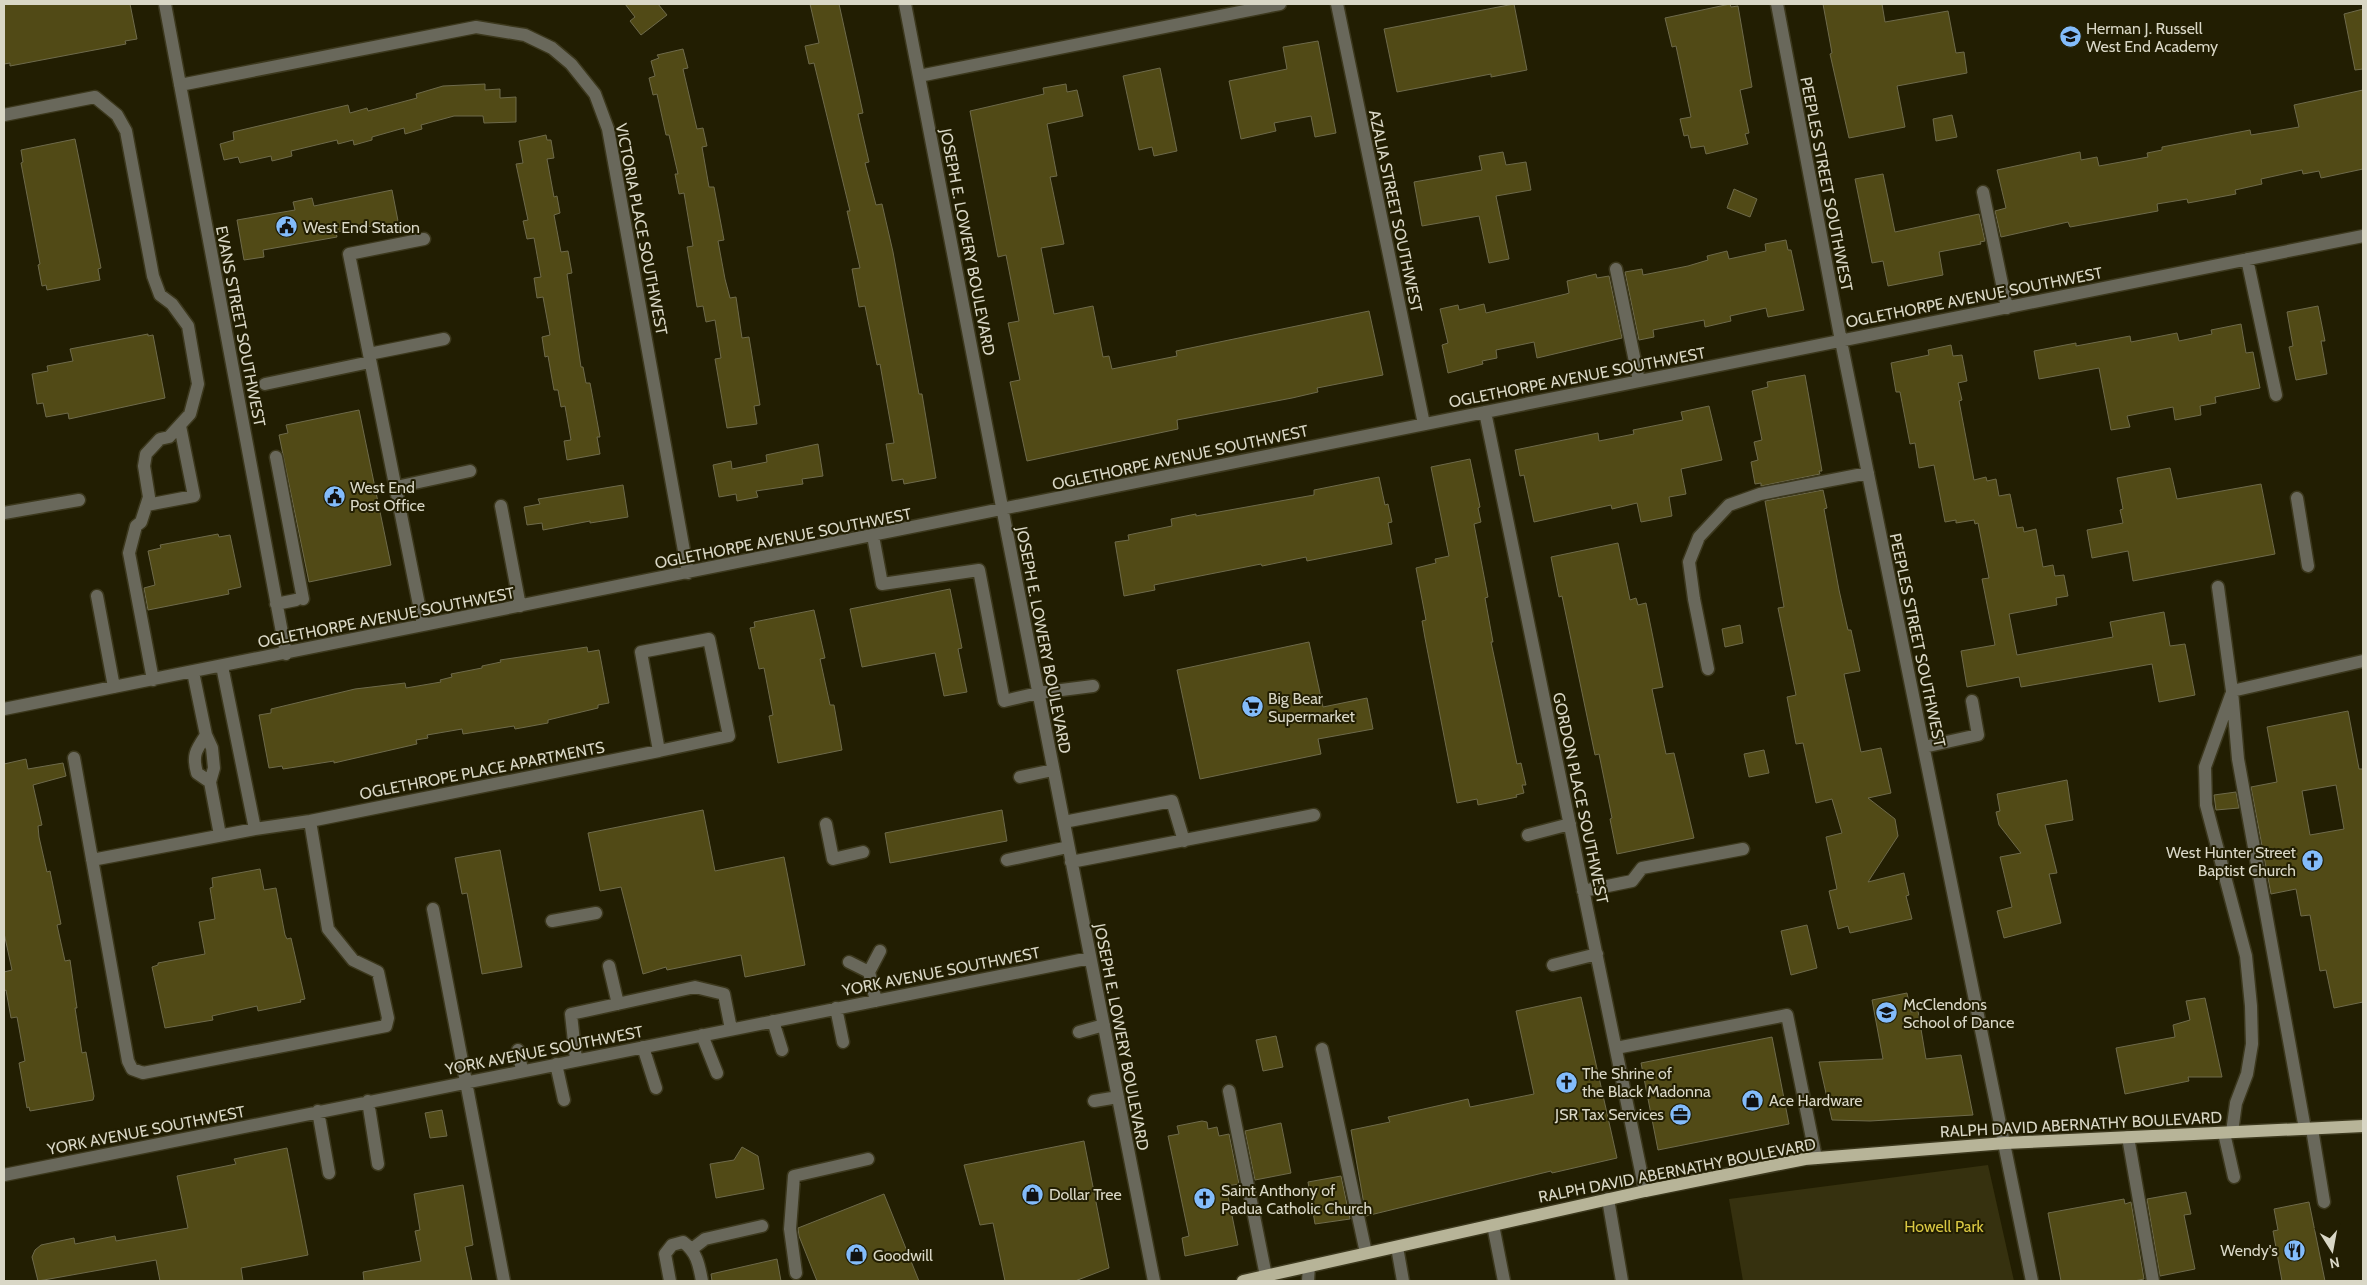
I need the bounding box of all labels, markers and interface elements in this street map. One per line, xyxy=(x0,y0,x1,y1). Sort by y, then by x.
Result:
place label: Herman J. Russell West End Academy xyxy=(2086,19,2218,56)
school or university icon: Herman J. Russell West End Academy xyxy=(2058,25,2082,49)
street label: PEEPLES STREET SOUTHWEST xyxy=(1796,75,1857,293)
street label: AZALIA STREET SOUTHWEST xyxy=(1365,108,1426,314)
street label: VICTORIA PLACE SOUTHWEST xyxy=(612,122,671,337)
street label: JOSEPH E. LOWERY BOULEVARD xyxy=(936,126,999,357)
public building icon: West End Station xyxy=(275,215,299,239)
place label: West End Station xyxy=(303,218,420,237)
street label: EVANS STREET SOUTHWEST xyxy=(212,224,269,429)
street label: OGLETHORPE AVENUE SOUTHWEST xyxy=(1844,263,2105,332)
street label: OGLETHORPE AVENUE SOUTHWEST xyxy=(1447,343,1708,412)
street label: OGLETHORPE AVENUE SOUTHWEST xyxy=(1050,421,1310,494)
place label: West End Post Office xyxy=(350,478,425,515)
public building icon: West End Post Office xyxy=(322,484,346,508)
street label: OGLETHORPE AVENUE SOUTHWEST xyxy=(653,504,914,573)
street label: JOSEPH E. LOWERY BOULEVARD xyxy=(1012,524,1075,755)
street label: PEEPLES STREET SOUTHWEST xyxy=(1886,531,1950,749)
street label: OGLETHORPE AVENUE SOUTHWEST xyxy=(256,583,517,652)
place label: Big Bear Supermarket xyxy=(1268,689,1356,726)
street label: GORDON PLACE SOUTHWEST xyxy=(1549,691,1612,906)
supermarket icon: Big Bear Supermarket xyxy=(1240,695,1264,719)
street label: OGLETHROPE PLACE APARTMENTS xyxy=(358,737,606,804)
place label: West Hunter Street Baptist Church xyxy=(2166,843,2297,880)
church icon: West Hunter Street Baptist Church xyxy=(2300,849,2324,873)
street label: JOSEPH E. LOWERY BOULEVARD xyxy=(1090,921,1153,1152)
street label: YORK AVENUE SOUTHWEST xyxy=(840,943,1042,1000)
place label: McClendons School of Dance xyxy=(1903,995,2014,1032)
school or university icon: McClendons School of Dance xyxy=(1875,1001,1899,1025)
street label: YORK AVENUE SOUTHWEST xyxy=(443,1022,645,1079)
place label: The Shrine of the Black Madonna xyxy=(1582,1064,1711,1101)
church icon: The Shrine of the Black Madonna xyxy=(1554,1070,1578,1094)
shop icon: Ace Hardware xyxy=(1741,1088,1765,1112)
place label: Ace Hardware xyxy=(1769,1091,1862,1110)
street label: YORK AVENUE SOUTHWEST xyxy=(45,1102,247,1159)
office icon: JSR Tax Services xyxy=(1668,1102,1692,1126)
place label: JSR Tax Services xyxy=(1554,1105,1664,1124)
street label: RALPH DAVID ABERNATHY BOULEVARD xyxy=(1940,1108,2222,1141)
street label: RALPH DAVID ABERNATHY BOULEVARD xyxy=(1537,1134,1817,1207)
place label: Saint Anthony of Padua Catholic Church xyxy=(1221,1181,1372,1218)
shop icon: Dollar Tree xyxy=(1021,1182,1045,1206)
place label: Dollar Tree xyxy=(1049,1185,1122,1204)
church icon: Saint Anthony of Padua Catholic Church xyxy=(1193,1187,1217,1211)
park label: Howell Park xyxy=(1904,1217,1985,1236)
north arrow xyxy=(2307,1225,2357,1275)
restaurant icon: Wendy's xyxy=(2282,1238,2306,1262)
place label: Wendy's xyxy=(2220,1241,2278,1260)
shop icon: Goodwill xyxy=(845,1243,869,1267)
place label: Goodwill xyxy=(873,1246,933,1265)
text: N xyxy=(2328,1253,2341,1273)

